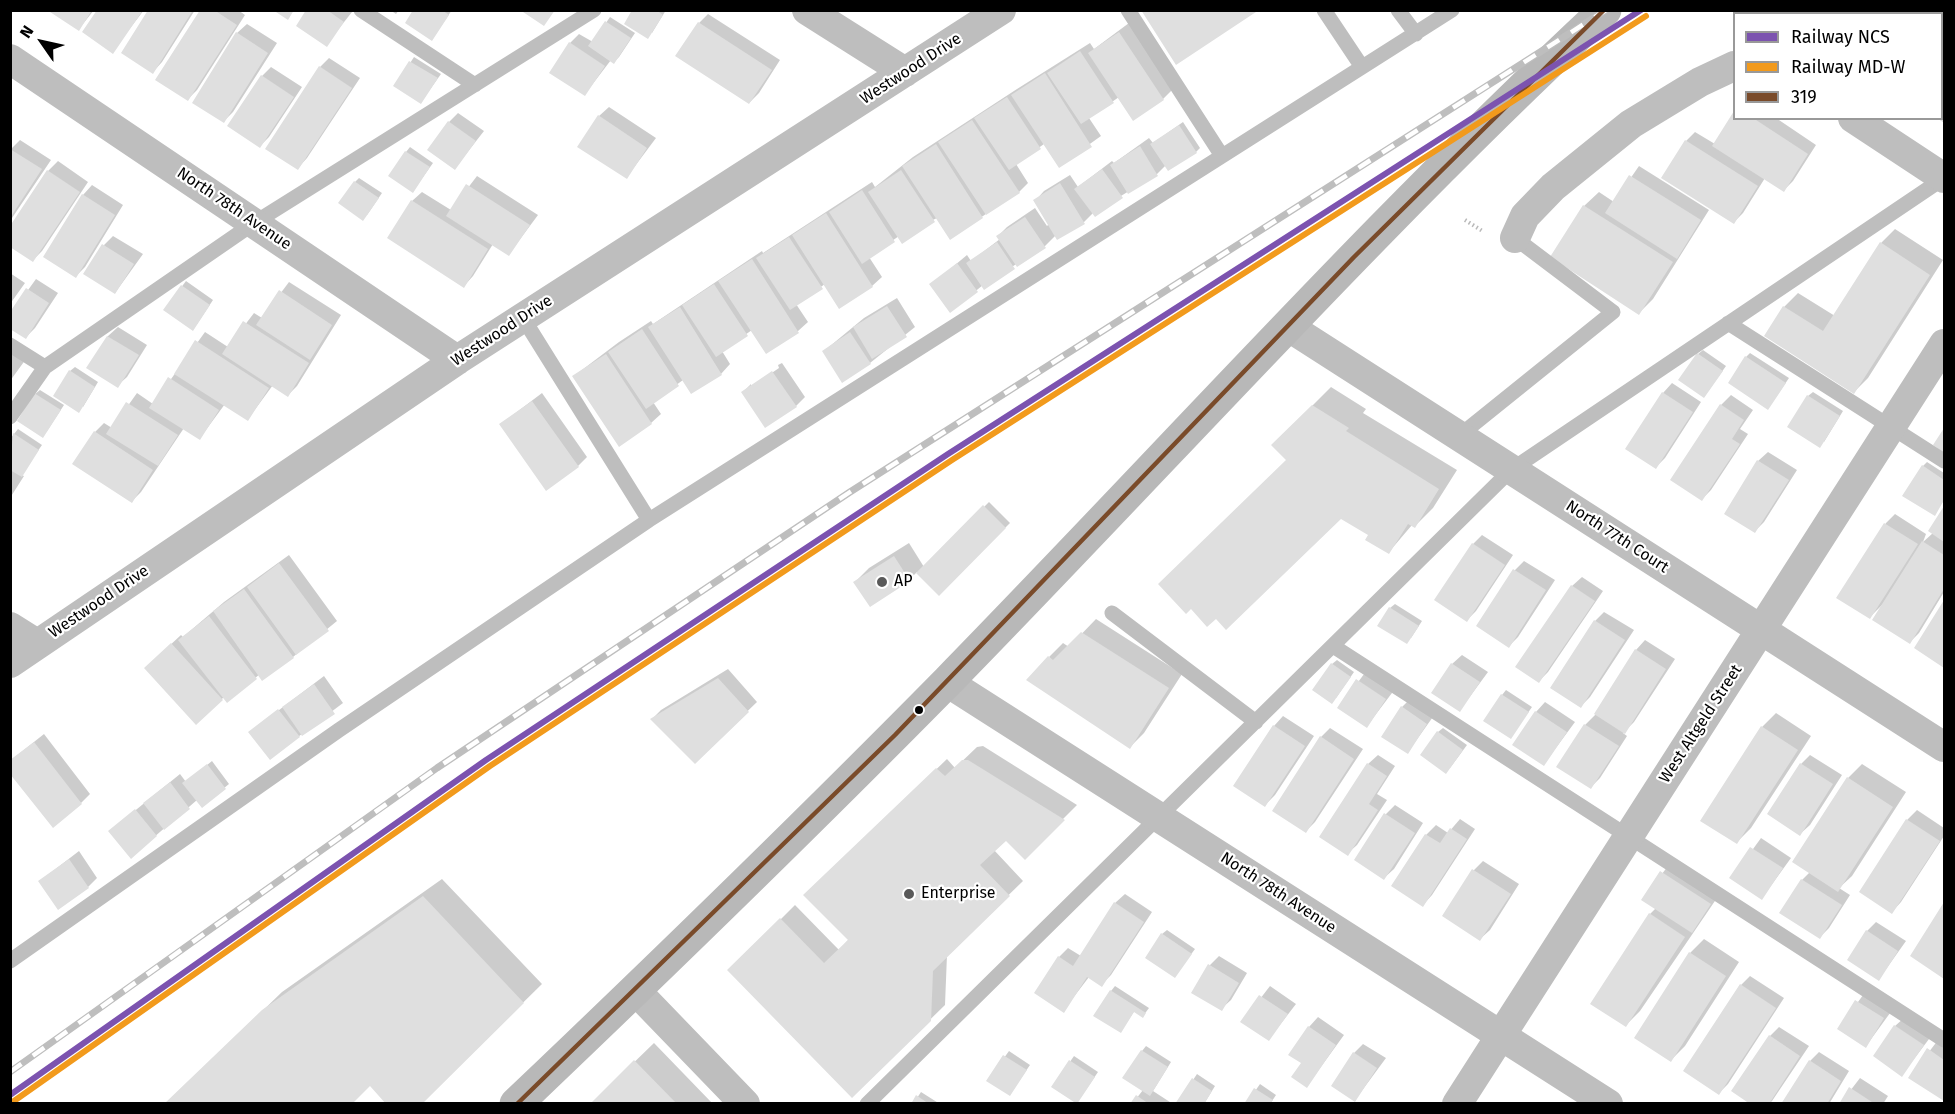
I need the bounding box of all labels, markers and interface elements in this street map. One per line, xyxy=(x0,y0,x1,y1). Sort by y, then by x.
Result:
north arrow xyxy=(12,12,72,72)
legend xyxy=(1733,12,1943,120)
text: N xyxy=(16,22,38,41)
text: Railway NCS xyxy=(1791,26,1890,48)
street label: Westwood Drive xyxy=(857,29,965,109)
text: Railway MD-W xyxy=(1791,56,1905,78)
text: 319 xyxy=(1791,86,1817,108)
street label: North 78th Avenue xyxy=(173,164,295,254)
street label: Westwood Drive xyxy=(448,291,556,371)
street label: North 77th Court xyxy=(1562,497,1672,577)
street label: Westwood Drive xyxy=(45,561,153,643)
place label: AP xyxy=(894,572,912,592)
marker: AP xyxy=(875,575,889,589)
street label: West Altgeld Street xyxy=(1656,661,1746,787)
unlabelled marker xyxy=(913,704,925,716)
street label: North 78th Avenue xyxy=(1217,848,1339,938)
place label: Enterprise xyxy=(921,884,996,904)
marker: Enterprise xyxy=(902,887,916,901)

